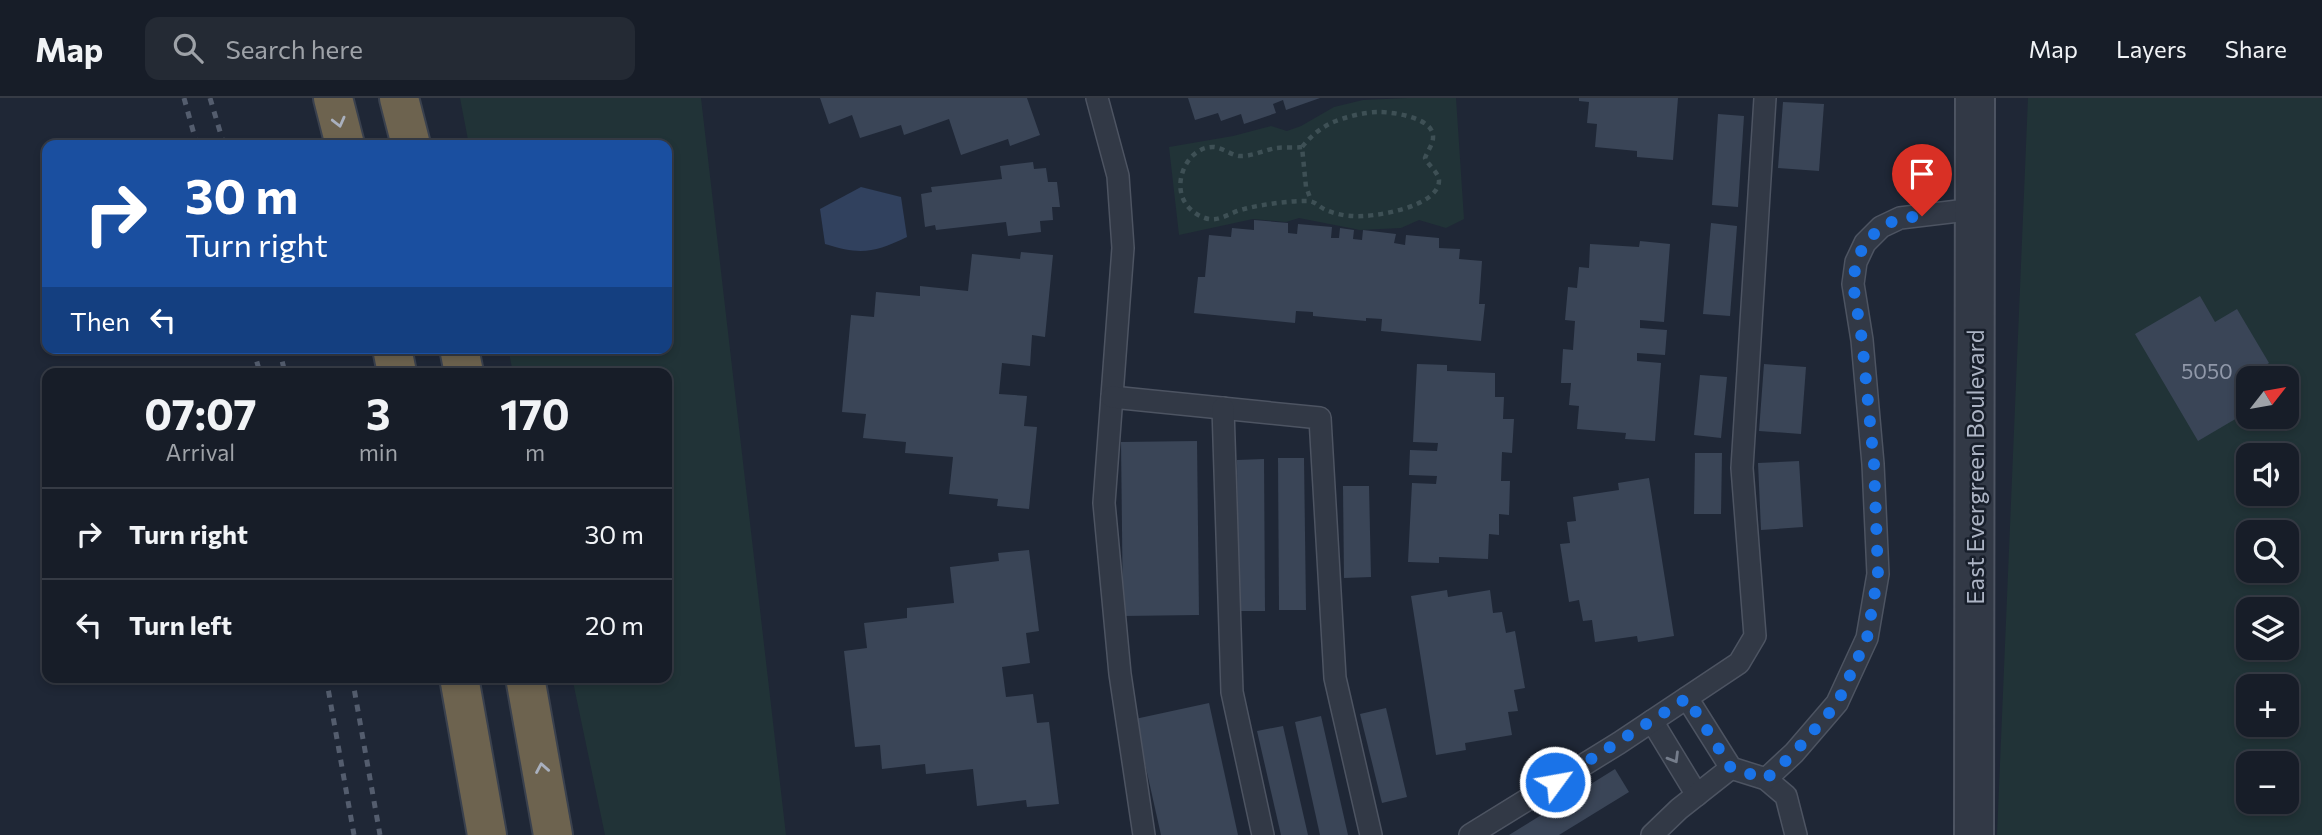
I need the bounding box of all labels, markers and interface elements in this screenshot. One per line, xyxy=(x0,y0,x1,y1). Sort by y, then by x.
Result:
search box xyxy=(145,17,635,80)
text: Map xyxy=(35,28,103,69)
icon: search xyxy=(169,29,207,67)
text: Search here xyxy=(225,33,363,64)
text: Map xyxy=(2029,34,2078,63)
text: Layers xyxy=(2116,34,2187,63)
text: Share xyxy=(2225,34,2287,63)
one-way arrow xyxy=(331,115,345,127)
pin xyxy=(1892,144,1952,216)
icon: arrive xyxy=(1903,155,1941,193)
text: 30 m xyxy=(185,164,298,224)
icon: right xyxy=(70,168,161,259)
text: Turn right xyxy=(185,224,328,264)
icon: left xyxy=(144,301,182,339)
text: Then xyxy=(70,305,130,336)
street label: East Evergreen Boulevard xyxy=(1960,329,1989,605)
house number: 5050 xyxy=(2181,358,2233,383)
north arrow xyxy=(2236,366,2300,429)
map controls xyxy=(2236,366,2299,814)
text: 07:07 xyxy=(144,387,257,439)
text: 3 xyxy=(366,387,391,439)
text: 170 xyxy=(500,387,570,439)
text: Arrival xyxy=(166,438,235,466)
text: min xyxy=(359,438,398,466)
text: m xyxy=(525,438,545,466)
button: sound xyxy=(2236,443,2299,506)
icon: right xyxy=(70,515,108,553)
text: Turn right xyxy=(129,518,248,549)
text: 30 m xyxy=(585,518,644,549)
button: search xyxy=(2236,520,2299,583)
button: layers xyxy=(2236,597,2299,660)
icon: left xyxy=(70,606,108,644)
text: Turn left xyxy=(129,609,232,640)
text: 20 m xyxy=(585,609,644,640)
button: + xyxy=(2236,674,2299,737)
position arrow xyxy=(1518,745,1592,819)
one-way arrow xyxy=(1666,751,1679,764)
button: − xyxy=(2236,751,2299,814)
one-way arrow xyxy=(535,762,550,774)

